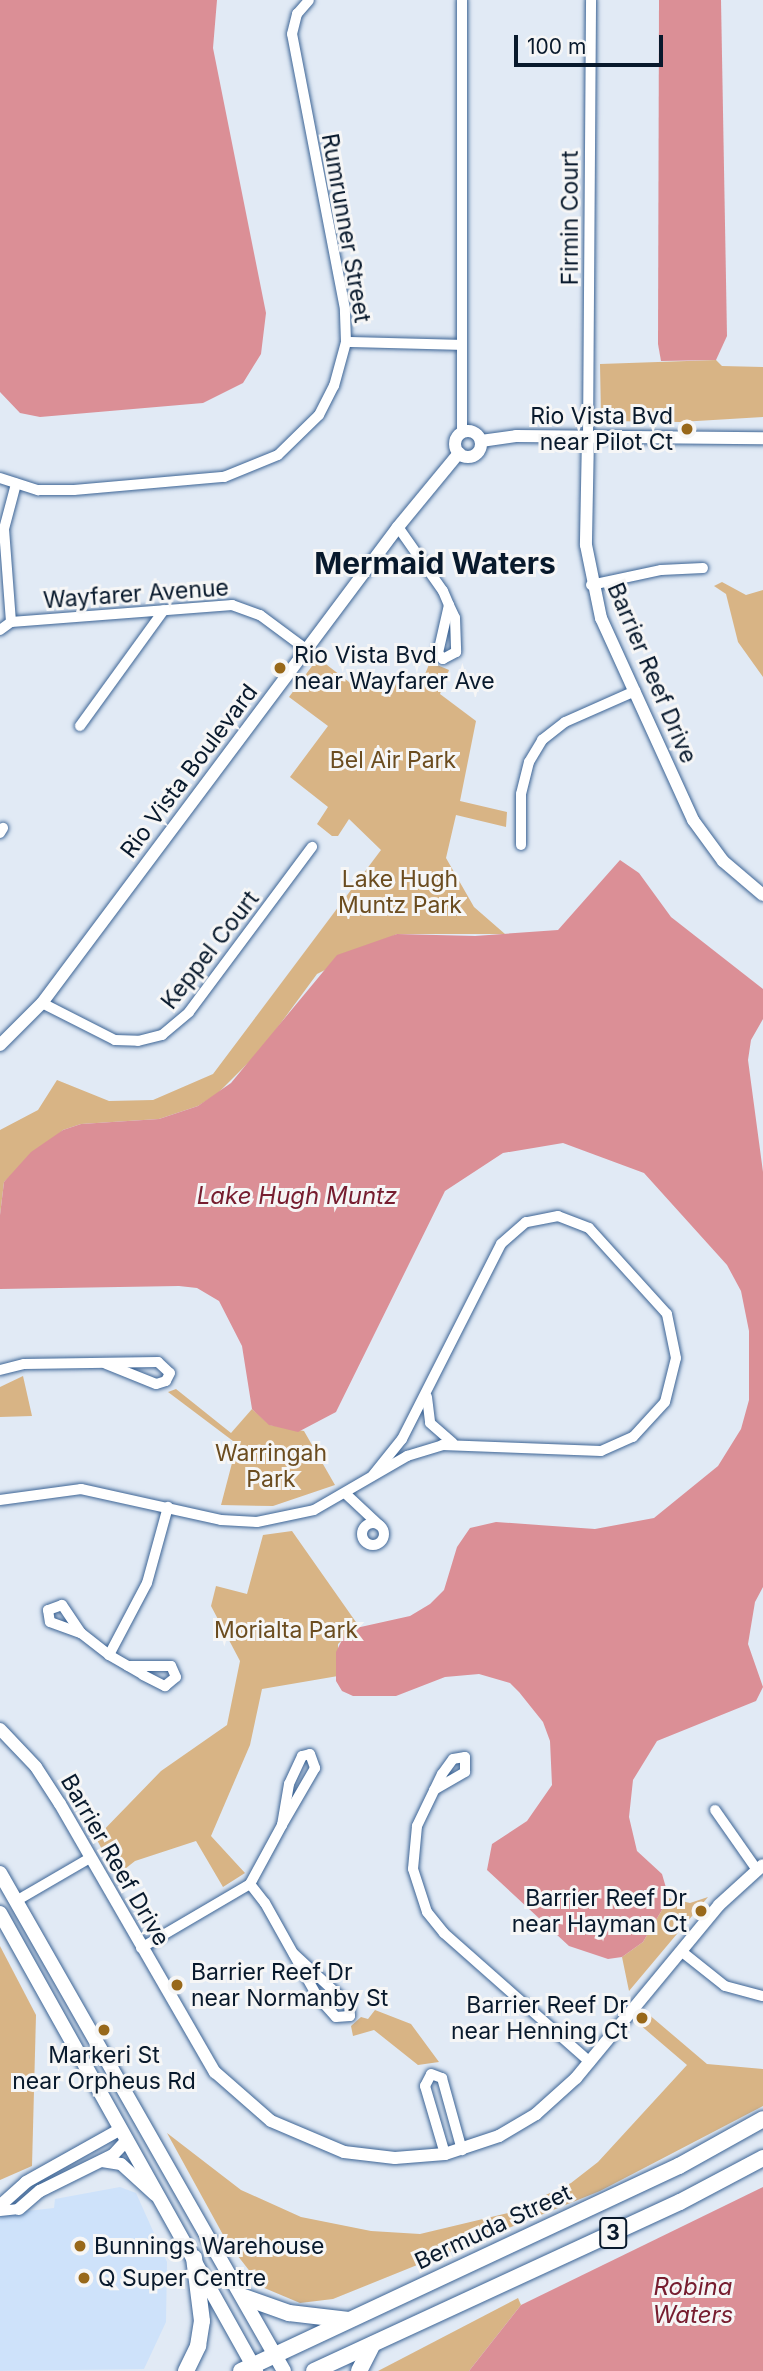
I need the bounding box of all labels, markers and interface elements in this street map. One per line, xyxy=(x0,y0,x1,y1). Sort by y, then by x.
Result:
scale bar xyxy=(518,21,667,65)
text: 100 m xyxy=(527,34,586,59)
street label: Rumrunner Street xyxy=(316,131,376,325)
street label: Firmin Court xyxy=(556,151,584,285)
place label: Rio Vista Bvd near Pilot Ct xyxy=(530,402,673,456)
marker: Rio Vista Bvd near Pilot Ct xyxy=(679,421,695,437)
district label: Mermaid Waters xyxy=(314,545,556,581)
street label: Wayfarer Avenue xyxy=(42,574,230,614)
street label: Barrier Reef Drive xyxy=(602,579,702,767)
place label: Rio Vista Bvd near Wayfarer Ave xyxy=(294,641,495,695)
marker: Rio Vista Bvd near Wayfarer Ave xyxy=(272,660,288,676)
street label: Rio Vista Boulevard xyxy=(115,679,263,863)
park label: Bel Air Park xyxy=(330,746,456,774)
park label: Lake Hugh Muntz Park xyxy=(338,865,462,919)
street label: Keppel Court xyxy=(155,885,265,1015)
water label: Lake Hugh Muntz xyxy=(197,1182,397,1210)
park label: Warringah Park xyxy=(215,1439,327,1493)
park label: Morialta Park xyxy=(214,1616,358,1644)
street label: Barrier Reef Drive xyxy=(55,1769,175,1951)
place label: Barrier Reef Dr near Hayman Ct xyxy=(512,1884,687,1938)
marker: Barrier Reef Dr near Hayman Ct xyxy=(693,1903,709,1919)
place label: Barrier Reef Dr near Normanby St xyxy=(191,1958,388,2012)
marker: Barrier Reef Dr near Normanby St xyxy=(169,1977,185,1993)
place label: Barrier Reef Dr near Henning Ct xyxy=(451,1991,628,2045)
marker: Barrier Reef Dr near Henning Ct xyxy=(634,2010,650,2026)
marker: Markeri St near Orpheus Rd xyxy=(96,2022,112,2038)
place label: Markeri St near Orpheus Rd xyxy=(12,2041,196,2095)
street label: Bermuda Street xyxy=(410,2179,576,2275)
road number: 3 xyxy=(599,2216,627,2250)
place label: Bunnings Warehouse xyxy=(94,2232,324,2260)
marker: Bunnings Warehouse xyxy=(72,2238,88,2254)
place label: Q Super Centre xyxy=(98,2264,266,2292)
marker: Q Super Centre xyxy=(76,2270,92,2286)
water label: Robina Waters xyxy=(653,2273,733,2329)

